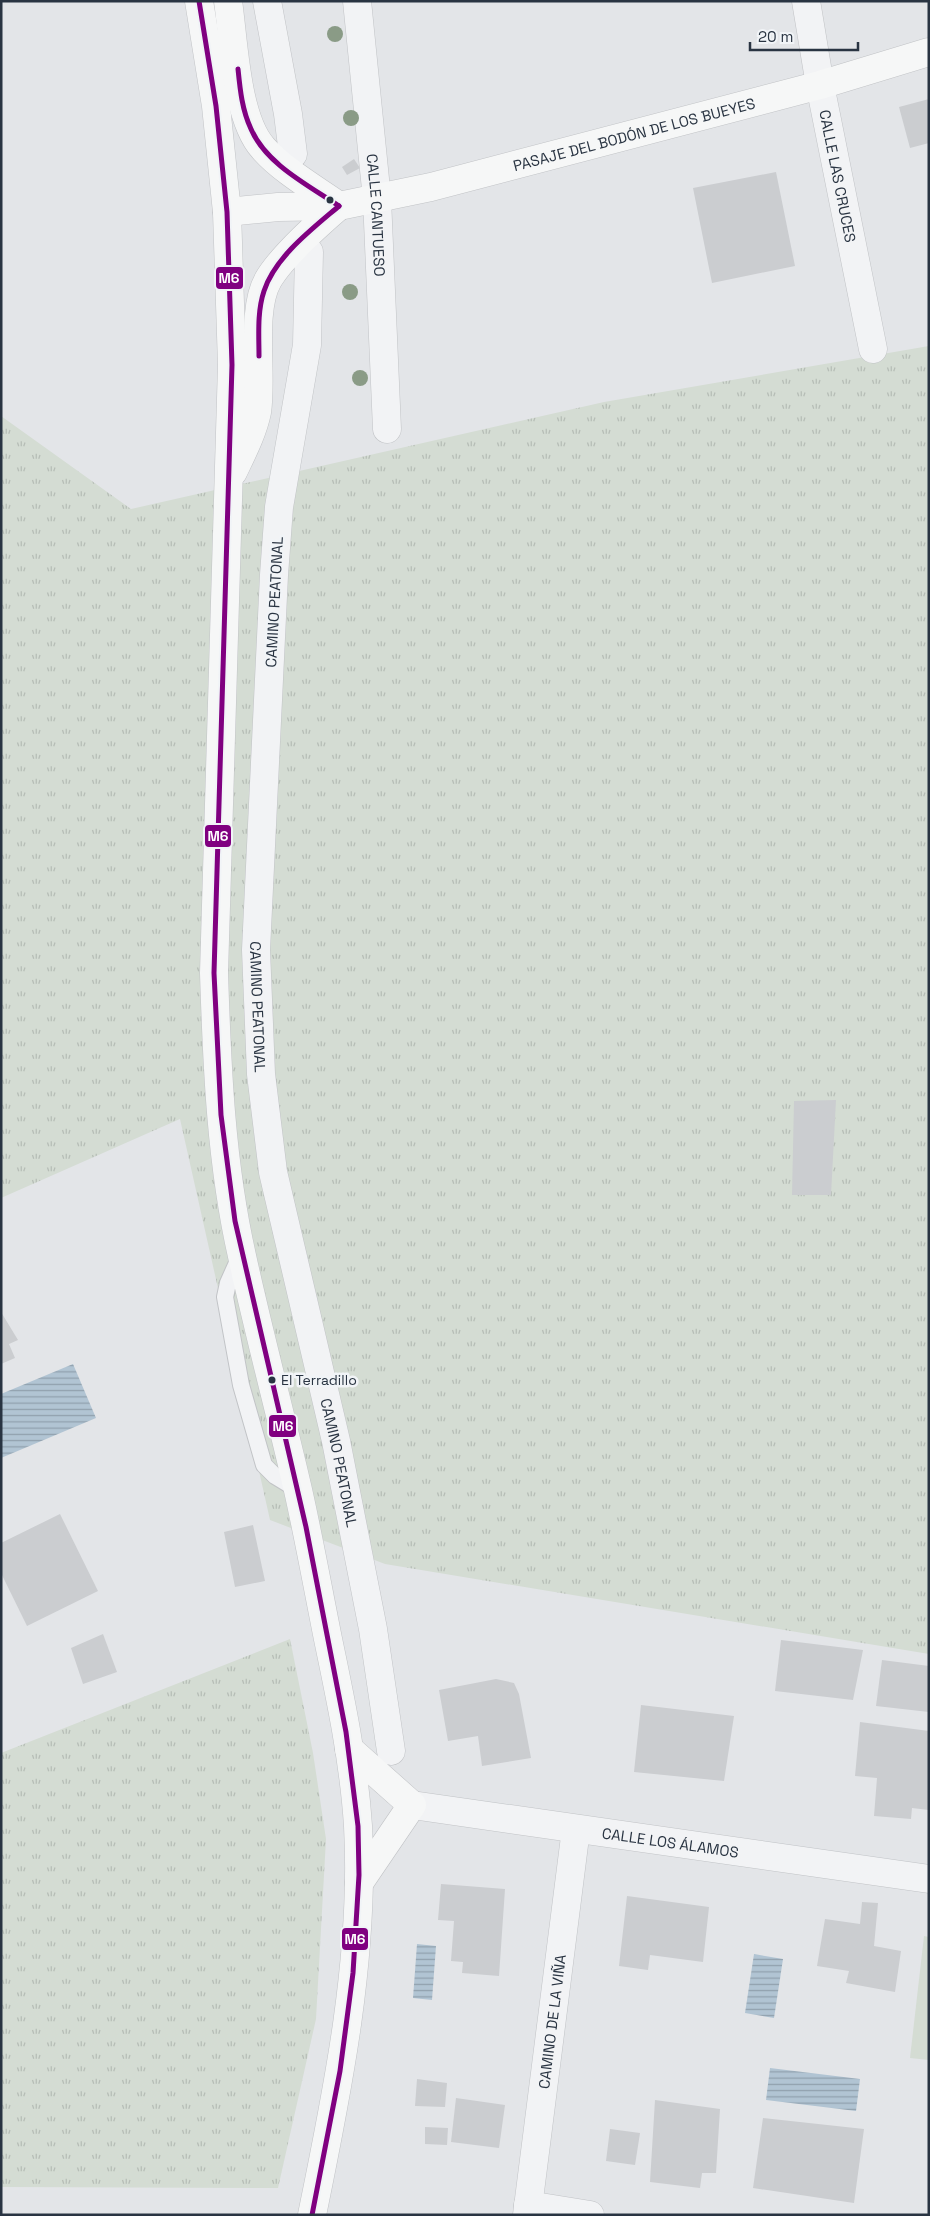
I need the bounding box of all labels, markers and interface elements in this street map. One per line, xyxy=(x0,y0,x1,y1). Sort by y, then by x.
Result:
scale bar xyxy=(750,20,858,52)
text: 20 m xyxy=(758,27,793,46)
street label: PASAJE DEL BODÓN DE LOS BUEYES xyxy=(511,93,757,175)
street label: CALLE LAS CRUCES xyxy=(816,108,861,244)
street label: CALLE CANTUESO xyxy=(363,153,390,277)
unlabelled marker xyxy=(325,195,335,205)
line badge: M6 xyxy=(215,266,244,290)
text: M6 xyxy=(219,269,240,287)
street label: CAMINO PEATONAL xyxy=(261,536,287,668)
line badge: M6 xyxy=(204,824,232,848)
text: M6 xyxy=(208,827,229,845)
street label: CAMINO PEATONAL xyxy=(246,941,270,1073)
place label: El Terradillo xyxy=(281,1371,357,1389)
marker: El Terradillo xyxy=(267,1375,277,1385)
street label: CAMINO PEATONAL xyxy=(317,1396,362,1529)
line badge: M6 xyxy=(268,1414,297,1438)
text: M6 xyxy=(273,1417,294,1435)
street label: CALLE LOS ÁLAMOS xyxy=(601,1823,740,1861)
line badge: M6 xyxy=(341,1927,369,1951)
text: M6 xyxy=(345,1930,366,1948)
street label: CAMINO DE LA VIÑA xyxy=(534,1953,570,2090)

